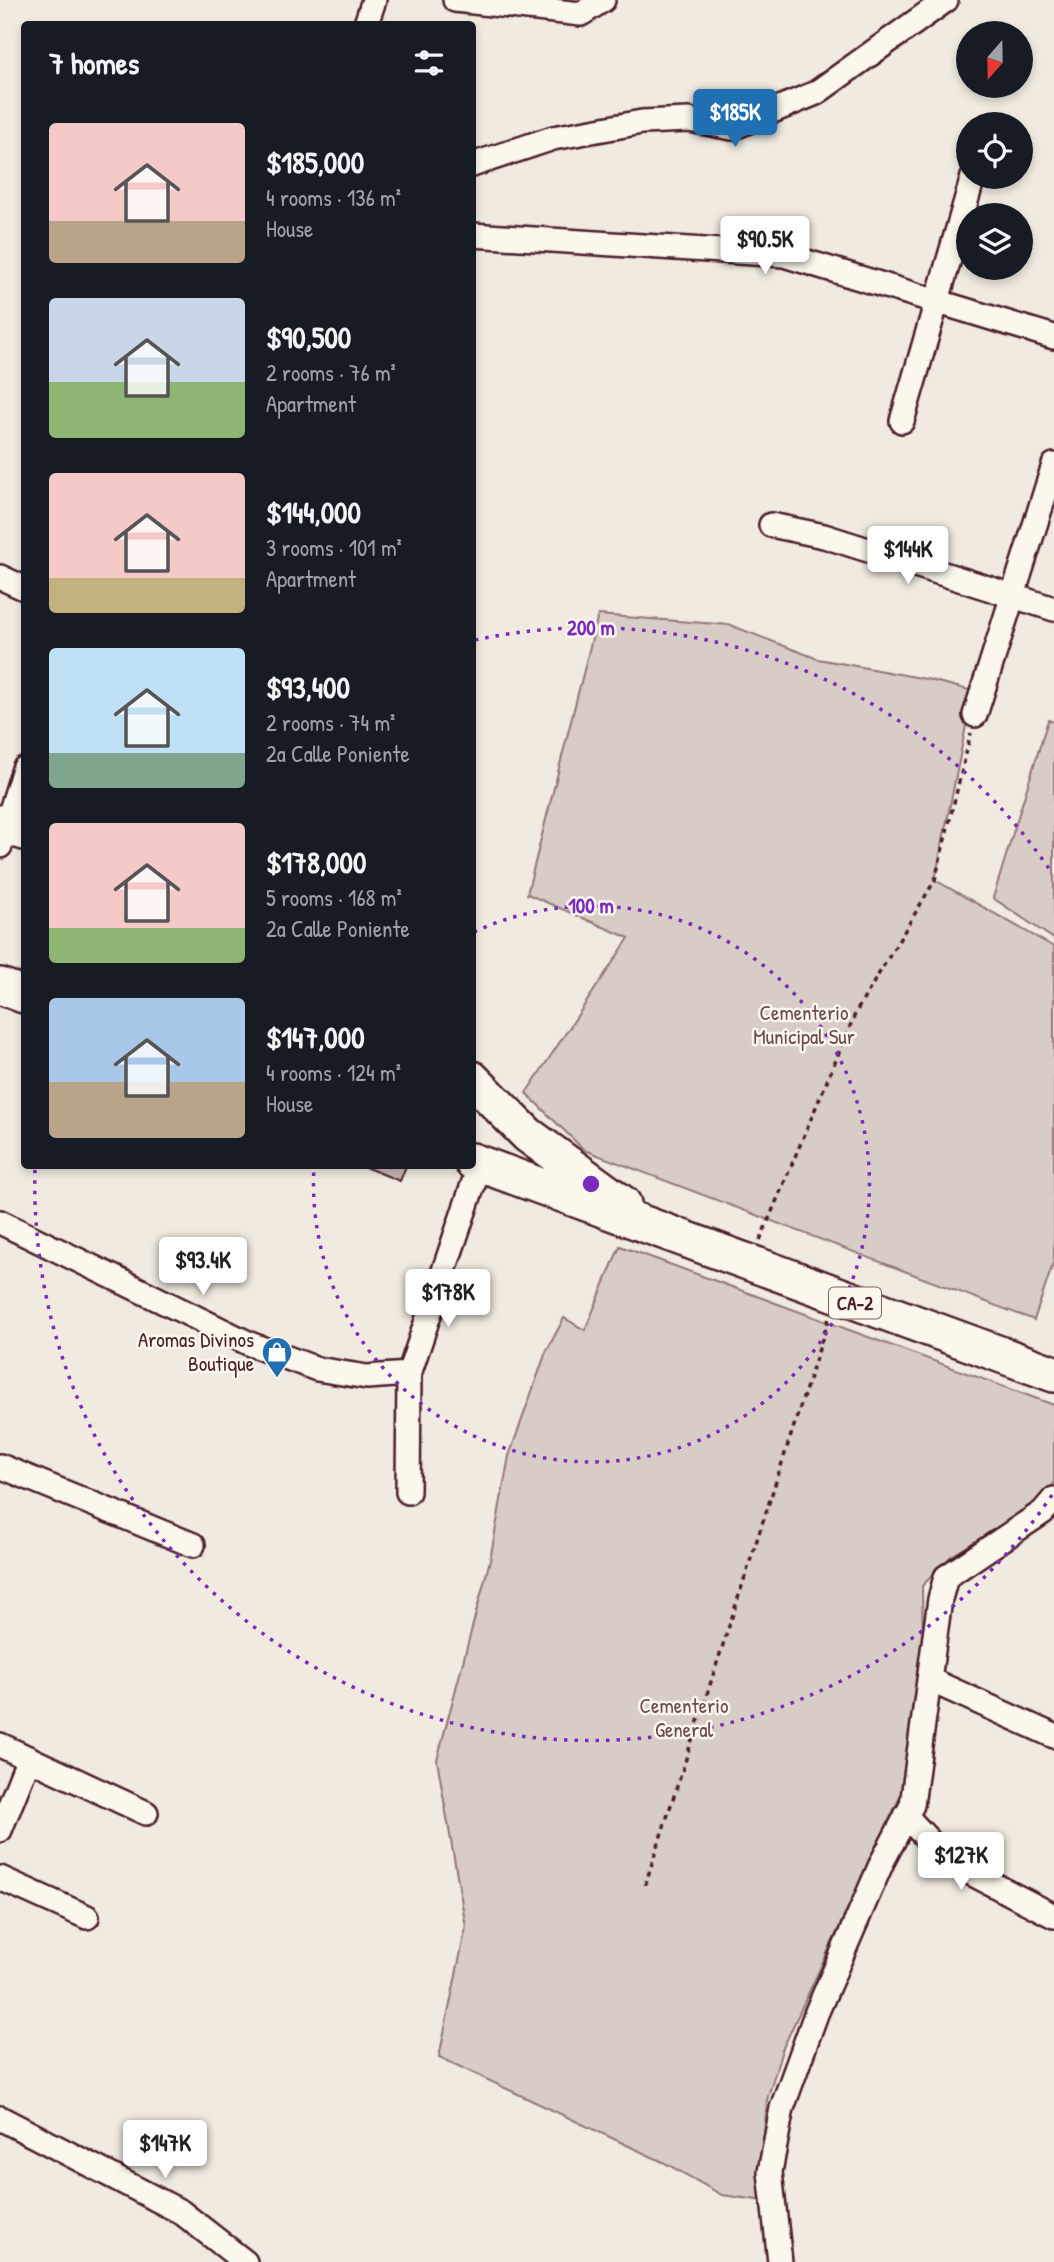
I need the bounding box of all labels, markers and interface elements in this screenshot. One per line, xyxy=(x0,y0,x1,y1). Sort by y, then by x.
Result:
north arrow xyxy=(956,21,1032,98)
map controls xyxy=(956,21,1033,280)
text: 7 homes xyxy=(49,43,139,83)
icon: filters xyxy=(410,44,448,82)
pin: $185K xyxy=(686,90,784,149)
text: $185K xyxy=(709,96,761,127)
button: locate xyxy=(956,112,1033,189)
text: $185,000 xyxy=(266,142,364,182)
icon: home xyxy=(105,151,189,235)
text: 4 rooms · 136 m² xyxy=(266,182,401,213)
button: layers xyxy=(956,203,1033,280)
text: House xyxy=(266,213,313,244)
pin: $90.5K xyxy=(708,216,822,276)
text: $90.5K xyxy=(736,223,794,254)
text: $90,500 xyxy=(266,317,351,357)
icon: home xyxy=(105,326,189,410)
text: 2 rooms · 76 m² xyxy=(266,357,396,388)
text: Apartment xyxy=(266,388,356,419)
text: $144,000 xyxy=(266,492,361,532)
icon: home xyxy=(105,501,189,585)
pin: $144K xyxy=(859,526,957,586)
text: 3 rooms · 101 m² xyxy=(266,532,402,563)
text: $144K xyxy=(883,533,933,564)
text: Apartment xyxy=(266,563,356,594)
text: 200 m xyxy=(567,613,615,642)
text: $93,400 xyxy=(266,667,350,707)
icon: home xyxy=(105,676,189,760)
text: 2 rooms · 74 m² xyxy=(266,707,395,738)
text: 2a Calle Poniente xyxy=(266,738,410,769)
text: $178,000 xyxy=(266,842,366,882)
icon: home xyxy=(105,851,189,935)
text: 5 rooms · 168 m² xyxy=(266,882,402,913)
text: 100 m xyxy=(568,891,614,920)
text: 2a Calle Poniente xyxy=(266,913,410,944)
park label: Cementerio Municipal Sur xyxy=(753,998,855,1051)
text: $147,000 xyxy=(266,1017,365,1057)
icon: home xyxy=(105,1026,189,1110)
text: 4 rooms · 124 m² xyxy=(266,1057,401,1088)
text: House xyxy=(266,1088,313,1119)
centre of rings xyxy=(579,1172,603,1196)
pin: $93.4K xyxy=(146,1238,260,1297)
text: $93.4K xyxy=(175,1244,231,1275)
pin: $178K xyxy=(399,1270,497,1329)
text: $178K xyxy=(421,1276,475,1307)
road number: CA-2 xyxy=(829,1288,881,1318)
place label: Aromas Divinos Boutique xyxy=(138,1325,254,1378)
shop icon: Aromas Divinos Boutique xyxy=(260,1335,294,1379)
park label: Cementerio General xyxy=(640,1691,728,1744)
pin: $127K xyxy=(912,1832,1010,1892)
text: $127K xyxy=(934,1839,988,1870)
pin: $147K xyxy=(116,2120,214,2180)
text: $147K xyxy=(139,2127,191,2158)

